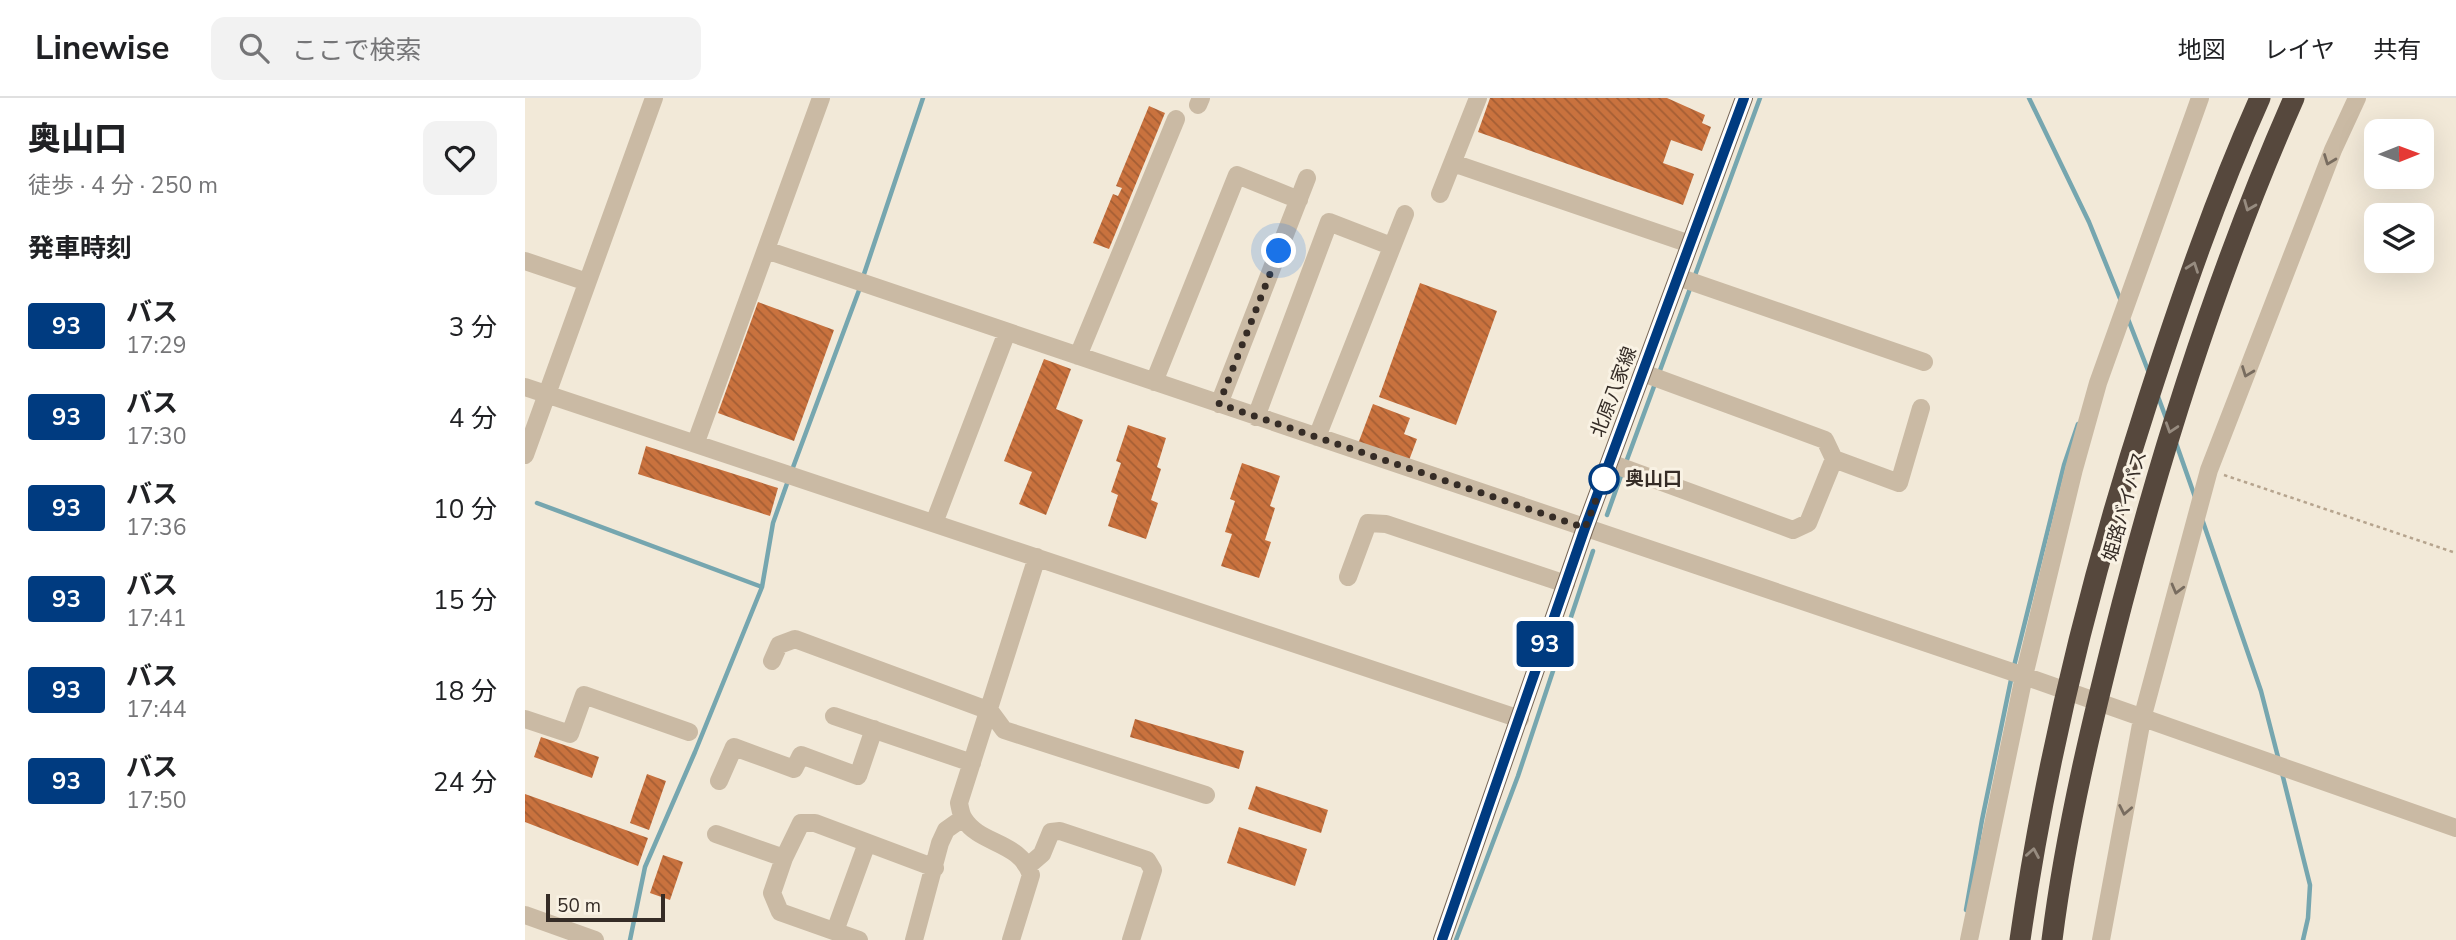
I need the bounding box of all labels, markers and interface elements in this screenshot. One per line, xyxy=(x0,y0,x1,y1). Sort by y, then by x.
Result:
search box xyxy=(211,17,701,80)
text: Linewise xyxy=(35,26,169,71)
icon: search xyxy=(235,29,273,67)
text: ここで検索 xyxy=(291,33,421,68)
text: 地図 xyxy=(2178,34,2226,66)
text: レイヤ xyxy=(2264,34,2335,66)
text: 共有 xyxy=(2373,34,2421,66)
text: 奥山口 xyxy=(28,117,127,162)
north arrow xyxy=(2364,119,2434,189)
map controls xyxy=(2364,119,2434,273)
button: heart xyxy=(423,121,497,195)
one-way arrow xyxy=(2323,154,2337,166)
text: 徒歩 · 4 分 · 250 m xyxy=(28,170,218,201)
one-way arrow xyxy=(2244,200,2258,212)
button: layers xyxy=(2364,203,2434,273)
text: 発車時刻 xyxy=(28,231,132,266)
your location xyxy=(1261,233,1296,268)
one-way arrow xyxy=(2185,261,2199,273)
text: バス xyxy=(126,295,178,330)
text: 93 xyxy=(52,310,81,342)
text: 3 分 xyxy=(449,310,497,345)
text: 17:29 xyxy=(126,330,186,361)
street label: 北原八家線 xyxy=(1585,343,1643,441)
one-way arrow xyxy=(2241,366,2255,378)
text: バス xyxy=(126,386,178,421)
text: 93 xyxy=(52,401,81,433)
text: 4 分 xyxy=(449,401,497,436)
text: 17:30 xyxy=(126,421,186,452)
one-way arrow xyxy=(2165,422,2180,434)
street label: 姫路バイパス xyxy=(2097,448,2153,564)
marker: 奥山口 xyxy=(1589,464,1619,494)
place label: 奥山口 xyxy=(1625,466,1682,492)
text: バス xyxy=(126,477,178,512)
text: 93 xyxy=(52,492,81,524)
text: 10 分 xyxy=(433,492,497,527)
text: 17:36 xyxy=(126,512,186,543)
text: バス xyxy=(126,568,178,603)
one-way arrow xyxy=(2171,582,2185,594)
text: 93 xyxy=(52,583,81,615)
text: 15 分 xyxy=(433,583,497,618)
text: 17:41 xyxy=(126,603,186,634)
line badge: 93 xyxy=(1513,621,1577,667)
text: 93 xyxy=(1531,628,1559,660)
text: バス xyxy=(126,659,178,694)
text: 93 xyxy=(52,674,81,706)
text: 18 分 xyxy=(433,674,497,709)
text: 17:44 xyxy=(126,694,186,725)
text: バス xyxy=(126,750,178,785)
text: 93 xyxy=(52,765,81,797)
text: 24 分 xyxy=(433,765,497,800)
text: 17:50 xyxy=(126,785,186,816)
one-way arrow xyxy=(2119,804,2134,816)
one-way arrow xyxy=(2025,847,2040,859)
scale bar xyxy=(546,891,665,923)
text: 50 m xyxy=(557,893,601,919)

